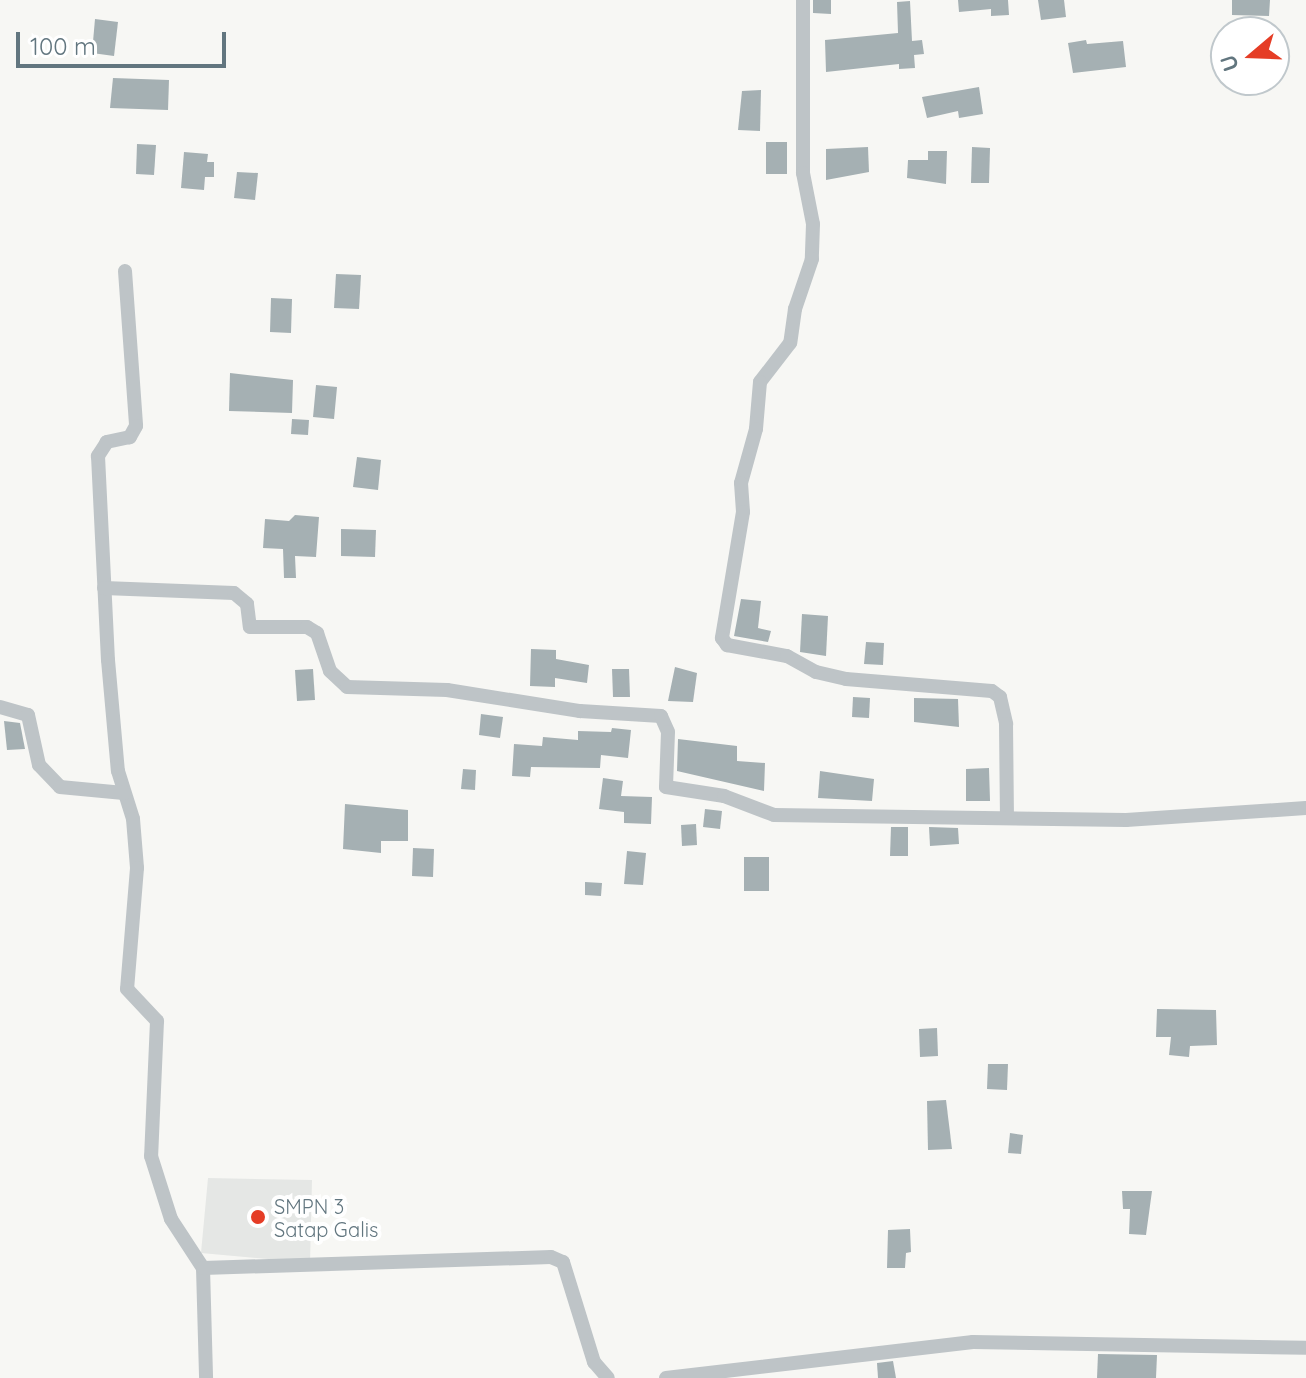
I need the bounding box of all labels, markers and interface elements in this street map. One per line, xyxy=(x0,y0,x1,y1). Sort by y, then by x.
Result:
scale bar xyxy=(20,16,230,66)
north arrow xyxy=(1210,16,1290,96)
text: 100 m xyxy=(30,31,96,61)
text: U xyxy=(1213,51,1245,75)
place label: SMPN 3 Satap Galis xyxy=(274,1194,378,1241)
marker: SMPN 3 Satap Galis xyxy=(249,1208,267,1226)

